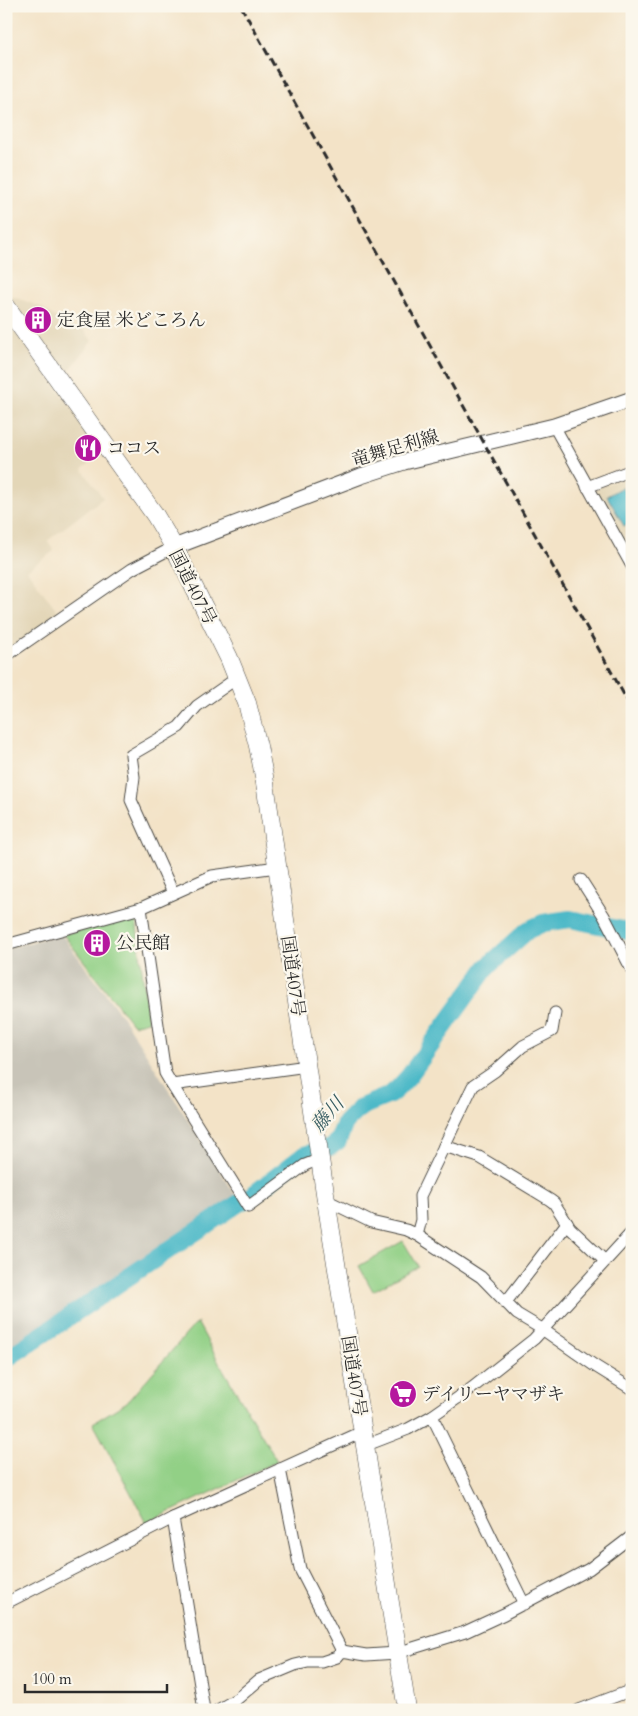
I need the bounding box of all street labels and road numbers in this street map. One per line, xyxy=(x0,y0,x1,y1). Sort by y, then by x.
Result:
street label: 竜舞足利線 xyxy=(348,424,442,473)
street label: 国道407号 xyxy=(163,545,222,629)
street label: 国道407号 xyxy=(274,934,311,1018)
street label: 国道407号 xyxy=(335,1334,372,1418)

